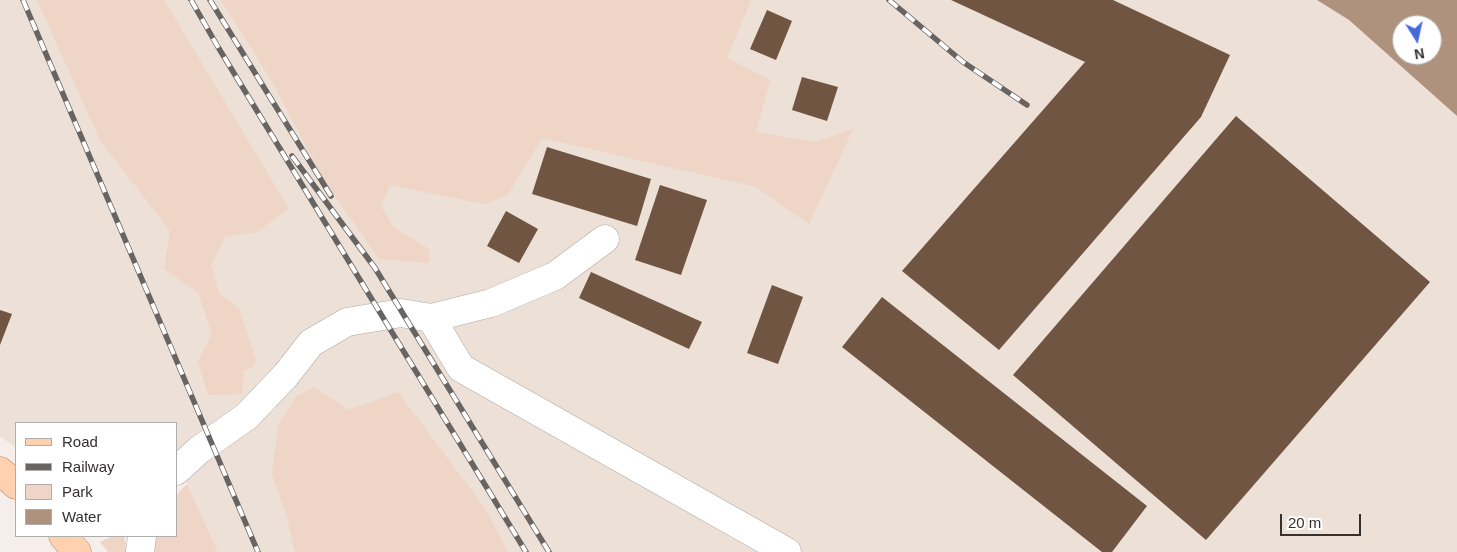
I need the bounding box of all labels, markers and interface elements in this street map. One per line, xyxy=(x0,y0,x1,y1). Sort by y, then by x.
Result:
north arrow xyxy=(1392,15,1442,65)
text: N xyxy=(1413,45,1426,63)
legend xyxy=(15,422,178,537)
text: Road xyxy=(62,433,98,450)
text: Railway xyxy=(62,458,115,475)
text: Park xyxy=(62,483,93,500)
scale bar xyxy=(1282,504,1363,536)
text: Water xyxy=(62,508,101,525)
text: 20 m xyxy=(1288,514,1321,531)

